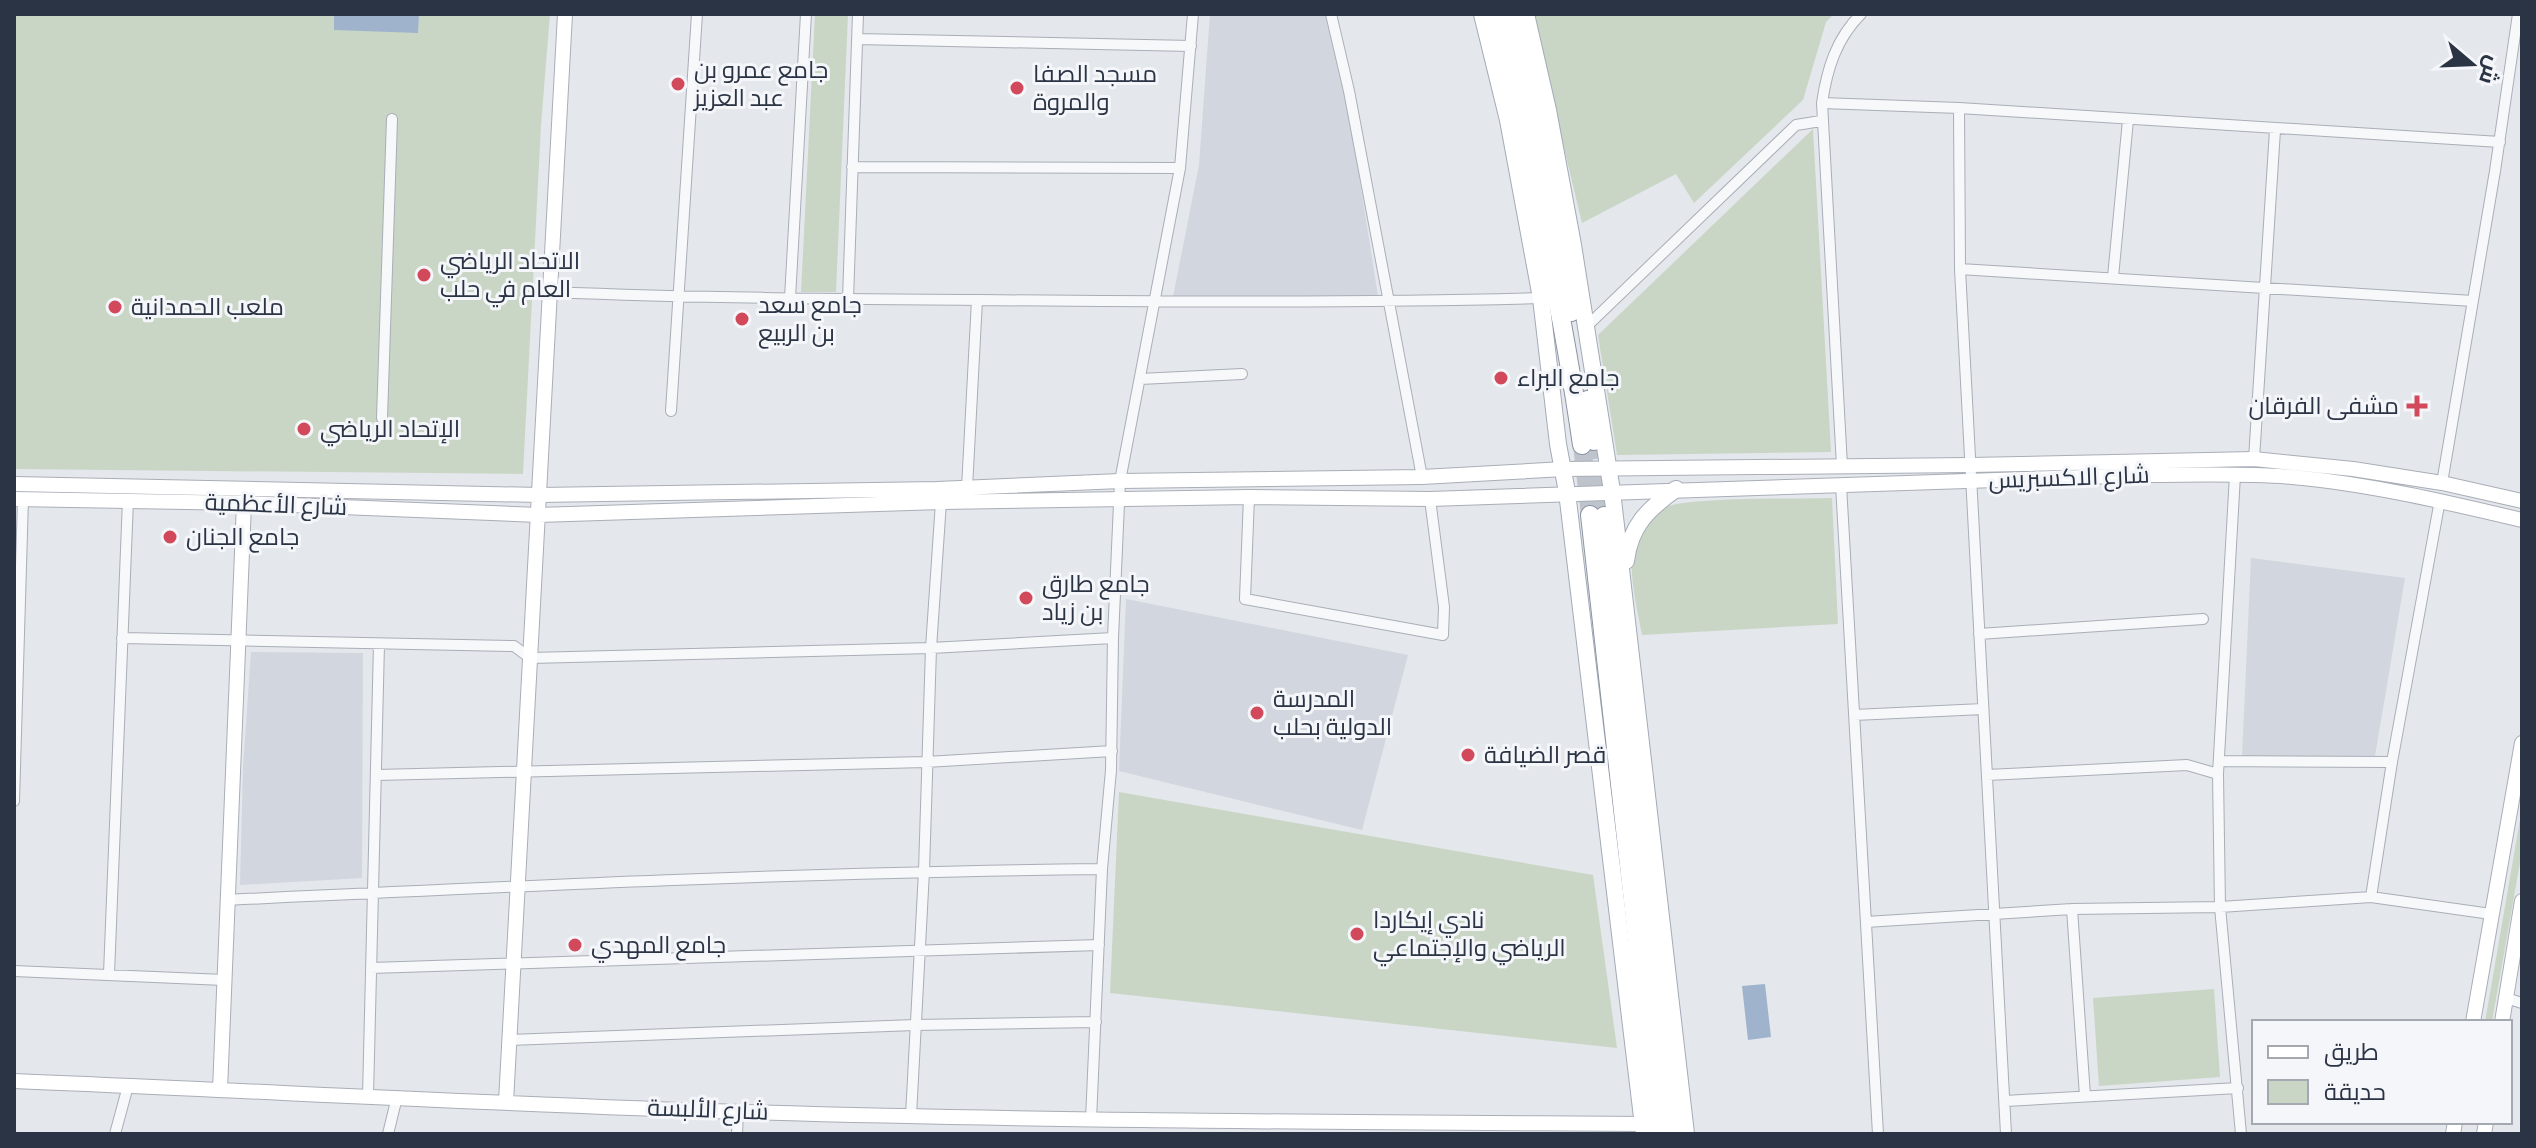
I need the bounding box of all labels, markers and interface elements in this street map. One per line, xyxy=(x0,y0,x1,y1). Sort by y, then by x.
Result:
north arrow xyxy=(2432,24,2512,104)
text: ش xyxy=(2470,52,2510,89)
place label: جامع عمرو بن عبد العزيز xyxy=(692,53,828,116)
place label: مسجد الصفا والمروة xyxy=(1033,57,1157,120)
marker: جامع عمرو بن عبد العزيز xyxy=(669,75,687,93)
marker: مسجد الصفا والمروة xyxy=(1008,79,1026,97)
place label: الاتحاد الرياضي العام في حلب xyxy=(440,244,580,308)
marker: الاتحاد الرياضي العام في حلب xyxy=(415,266,433,284)
place label: جامع سعد بن الربيع xyxy=(758,288,862,351)
place label: ملعب الحمدانية xyxy=(131,290,284,325)
marker: ملعب الحمدانية xyxy=(106,298,124,316)
marker: جامع سعد بن الربيع xyxy=(733,310,751,328)
place label: جامع البراء xyxy=(1517,361,1620,396)
marker: جامع البراء xyxy=(1492,369,1510,387)
place label: مشفى الفرقان xyxy=(2248,389,2399,424)
marker: مشفى الفرقان xyxy=(2406,395,2428,417)
place label: الإتحاد الرياضي xyxy=(320,412,460,447)
marker: الإتحاد الرياضي xyxy=(295,420,313,438)
street label: شارع الاكسبريس xyxy=(1988,458,2150,498)
street label: شارع الأعظمية xyxy=(204,485,348,525)
place label: جامع الجنان xyxy=(186,520,299,555)
marker: جامع الجنان xyxy=(161,528,179,546)
place label: جامع طارق بن زياد xyxy=(1042,567,1150,630)
marker: جامع طارق بن زياد xyxy=(1017,589,1035,607)
place label: المدرسة الدولية بحلب xyxy=(1273,682,1392,745)
marker: المدرسة الدولية بحلب xyxy=(1248,704,1266,722)
place label: قصر الضيافة xyxy=(1484,738,1606,773)
marker: قصر الضيافة xyxy=(1459,746,1477,764)
place label: نادي إيكاردا الرياضي والإجتماعي xyxy=(1373,903,1566,967)
marker: نادي إيكاردا الرياضي والإجتماعي xyxy=(1348,925,1366,943)
place label: جامع المهدي xyxy=(591,928,726,963)
marker: جامع المهدي xyxy=(566,936,584,954)
legend xyxy=(2252,1020,2512,1124)
text: طريق xyxy=(2324,1035,2379,1070)
text: حديقة xyxy=(2324,1075,2386,1110)
street label: شارع الألبسة xyxy=(647,1090,769,1130)

